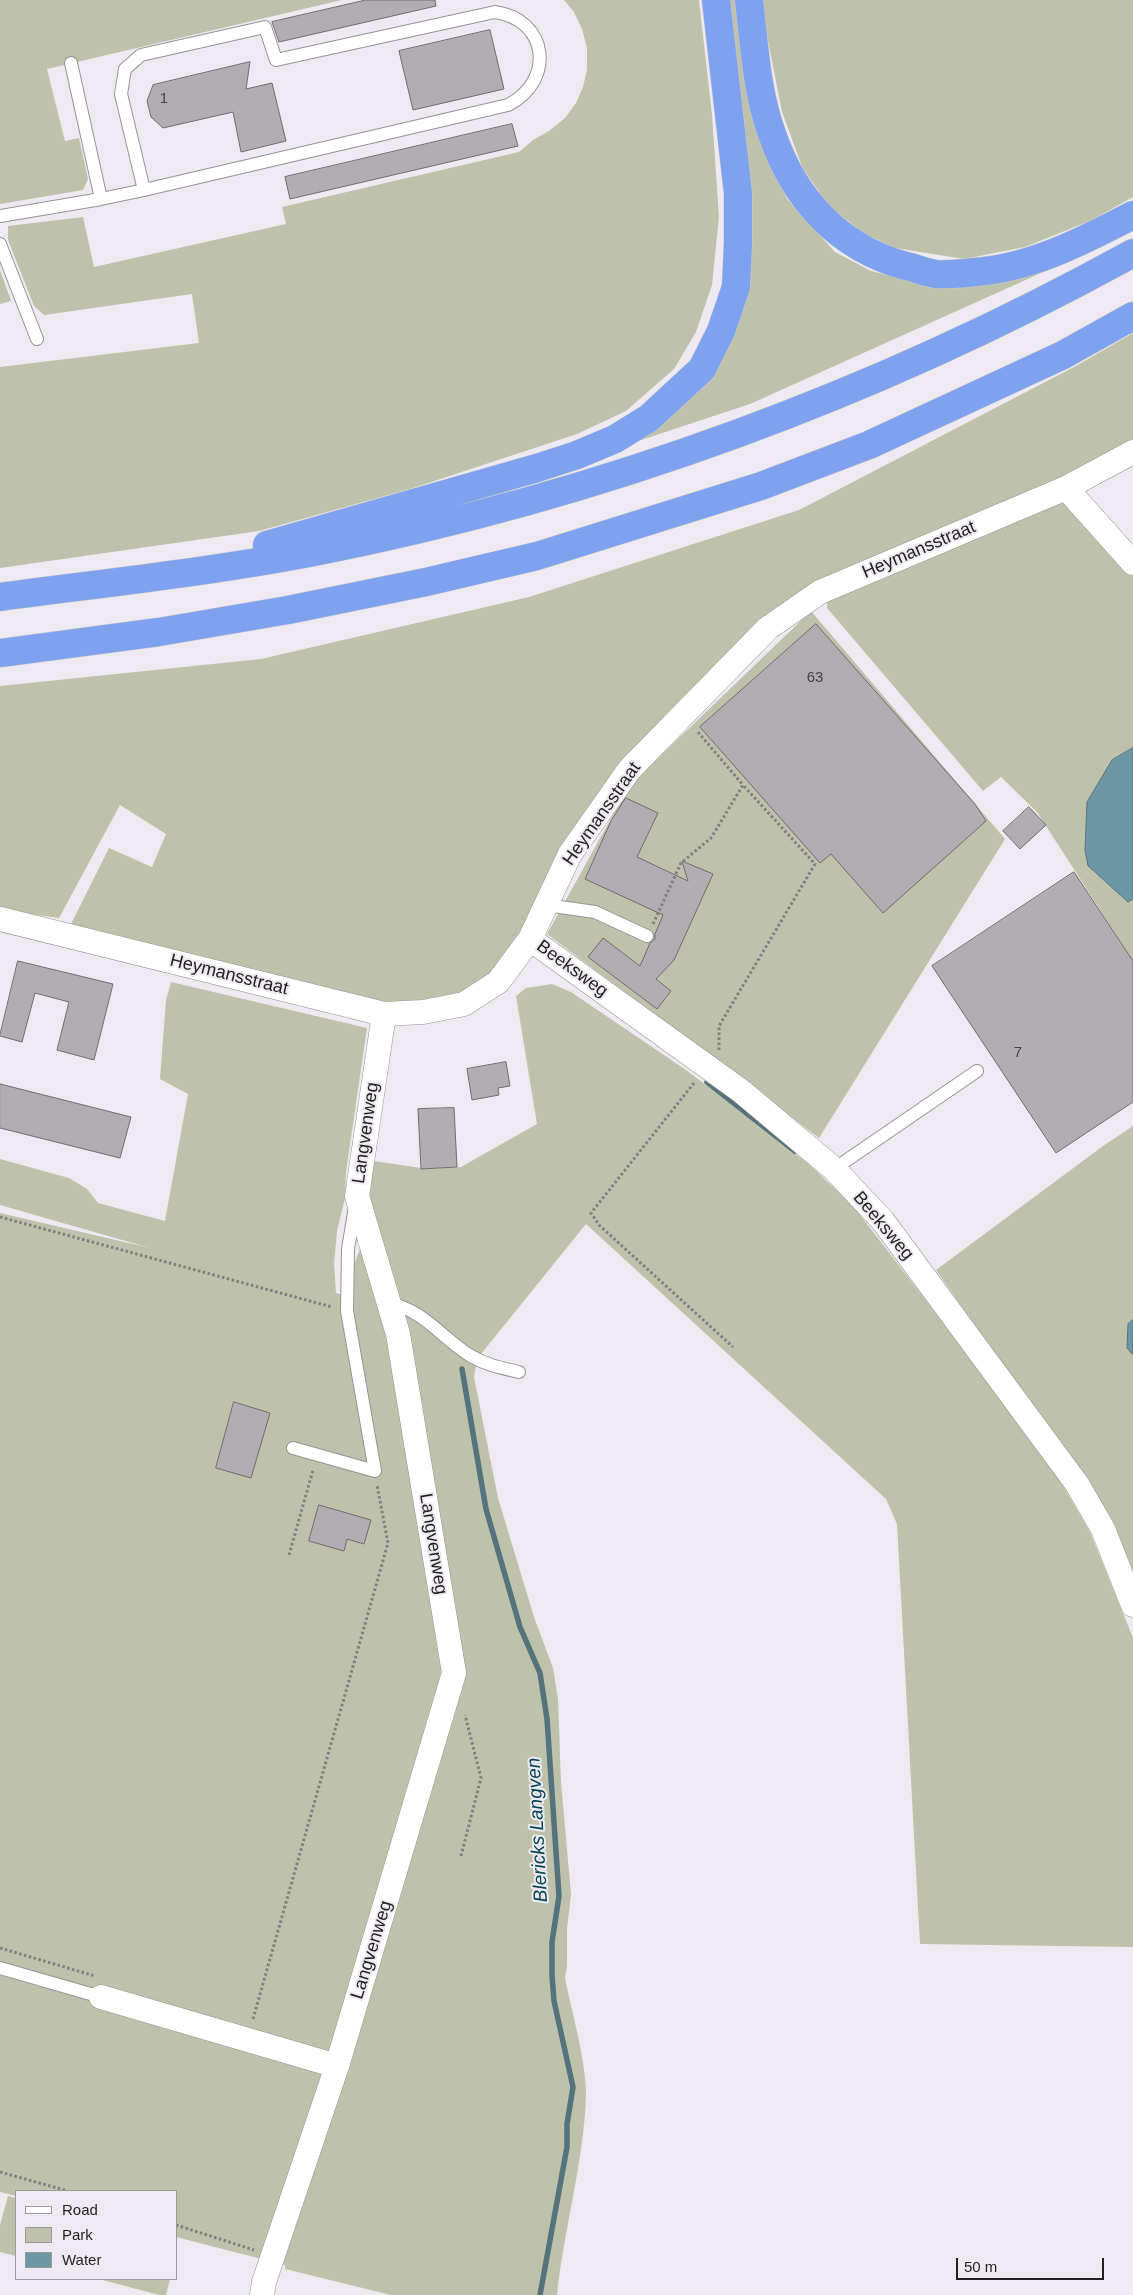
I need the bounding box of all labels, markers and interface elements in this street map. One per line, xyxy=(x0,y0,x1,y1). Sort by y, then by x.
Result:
house number: 1 xyxy=(160,90,168,108)
street label: Heymansstraat xyxy=(859,516,979,584)
house number: 63 xyxy=(807,669,823,687)
street label: Heymansstraat xyxy=(558,758,646,870)
street label: Beeksweg xyxy=(532,936,612,1002)
street label: Heymansstraat xyxy=(168,950,290,1000)
house number: 7 xyxy=(1014,1044,1022,1062)
street label: Langvenweg xyxy=(348,1081,384,1185)
street label: Beeksweg xyxy=(848,1187,918,1265)
street label: Langvenweg xyxy=(414,1492,452,1596)
water label: Blericks Langven xyxy=(523,1757,553,1903)
street label: Langvenweg xyxy=(347,1898,397,2002)
legend xyxy=(15,2190,178,2280)
text: Road xyxy=(62,2201,98,2218)
text: Park xyxy=(62,2226,93,2243)
scale bar xyxy=(958,2248,1106,2280)
text: Water xyxy=(62,2251,101,2268)
text: 50 m xyxy=(964,2258,997,2275)

